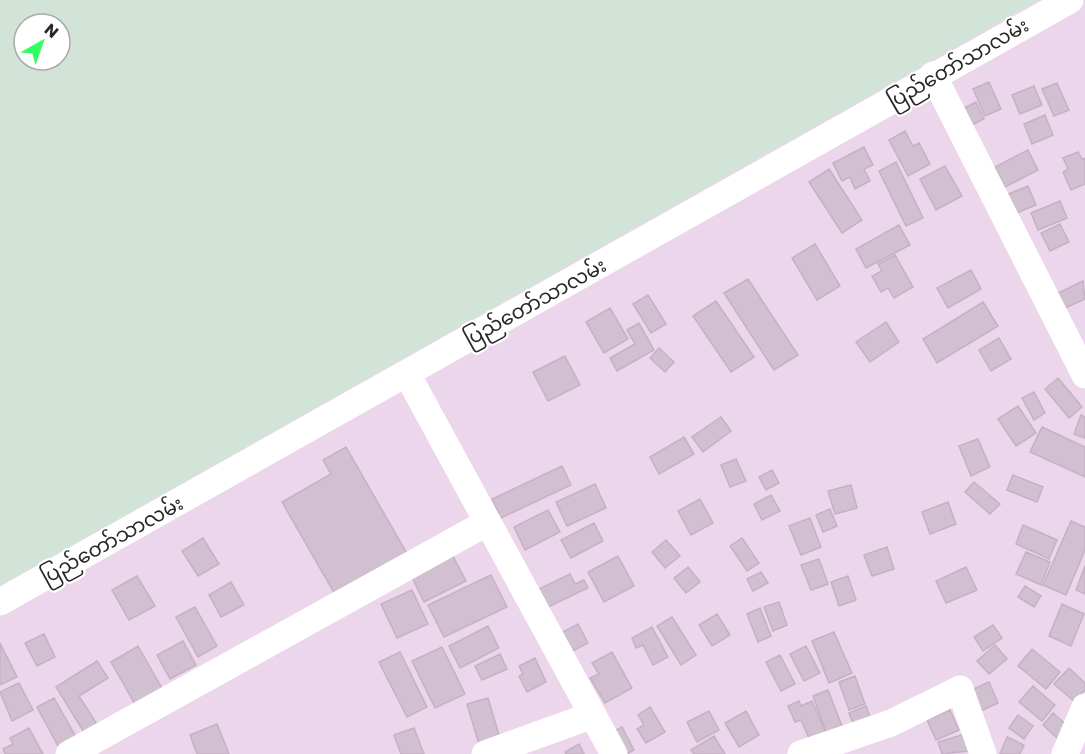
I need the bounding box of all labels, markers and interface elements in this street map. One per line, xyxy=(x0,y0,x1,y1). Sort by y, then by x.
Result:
street label: ပြည်တော်သာလမ်း xyxy=(882,11,1035,117)
north arrow xyxy=(12,12,72,72)
text: N xyxy=(39,18,63,44)
street label: ပြည်တော်သာလမ်း xyxy=(459,251,612,354)
street label: ပြည်တော်သာလမ်း xyxy=(36,489,189,592)

